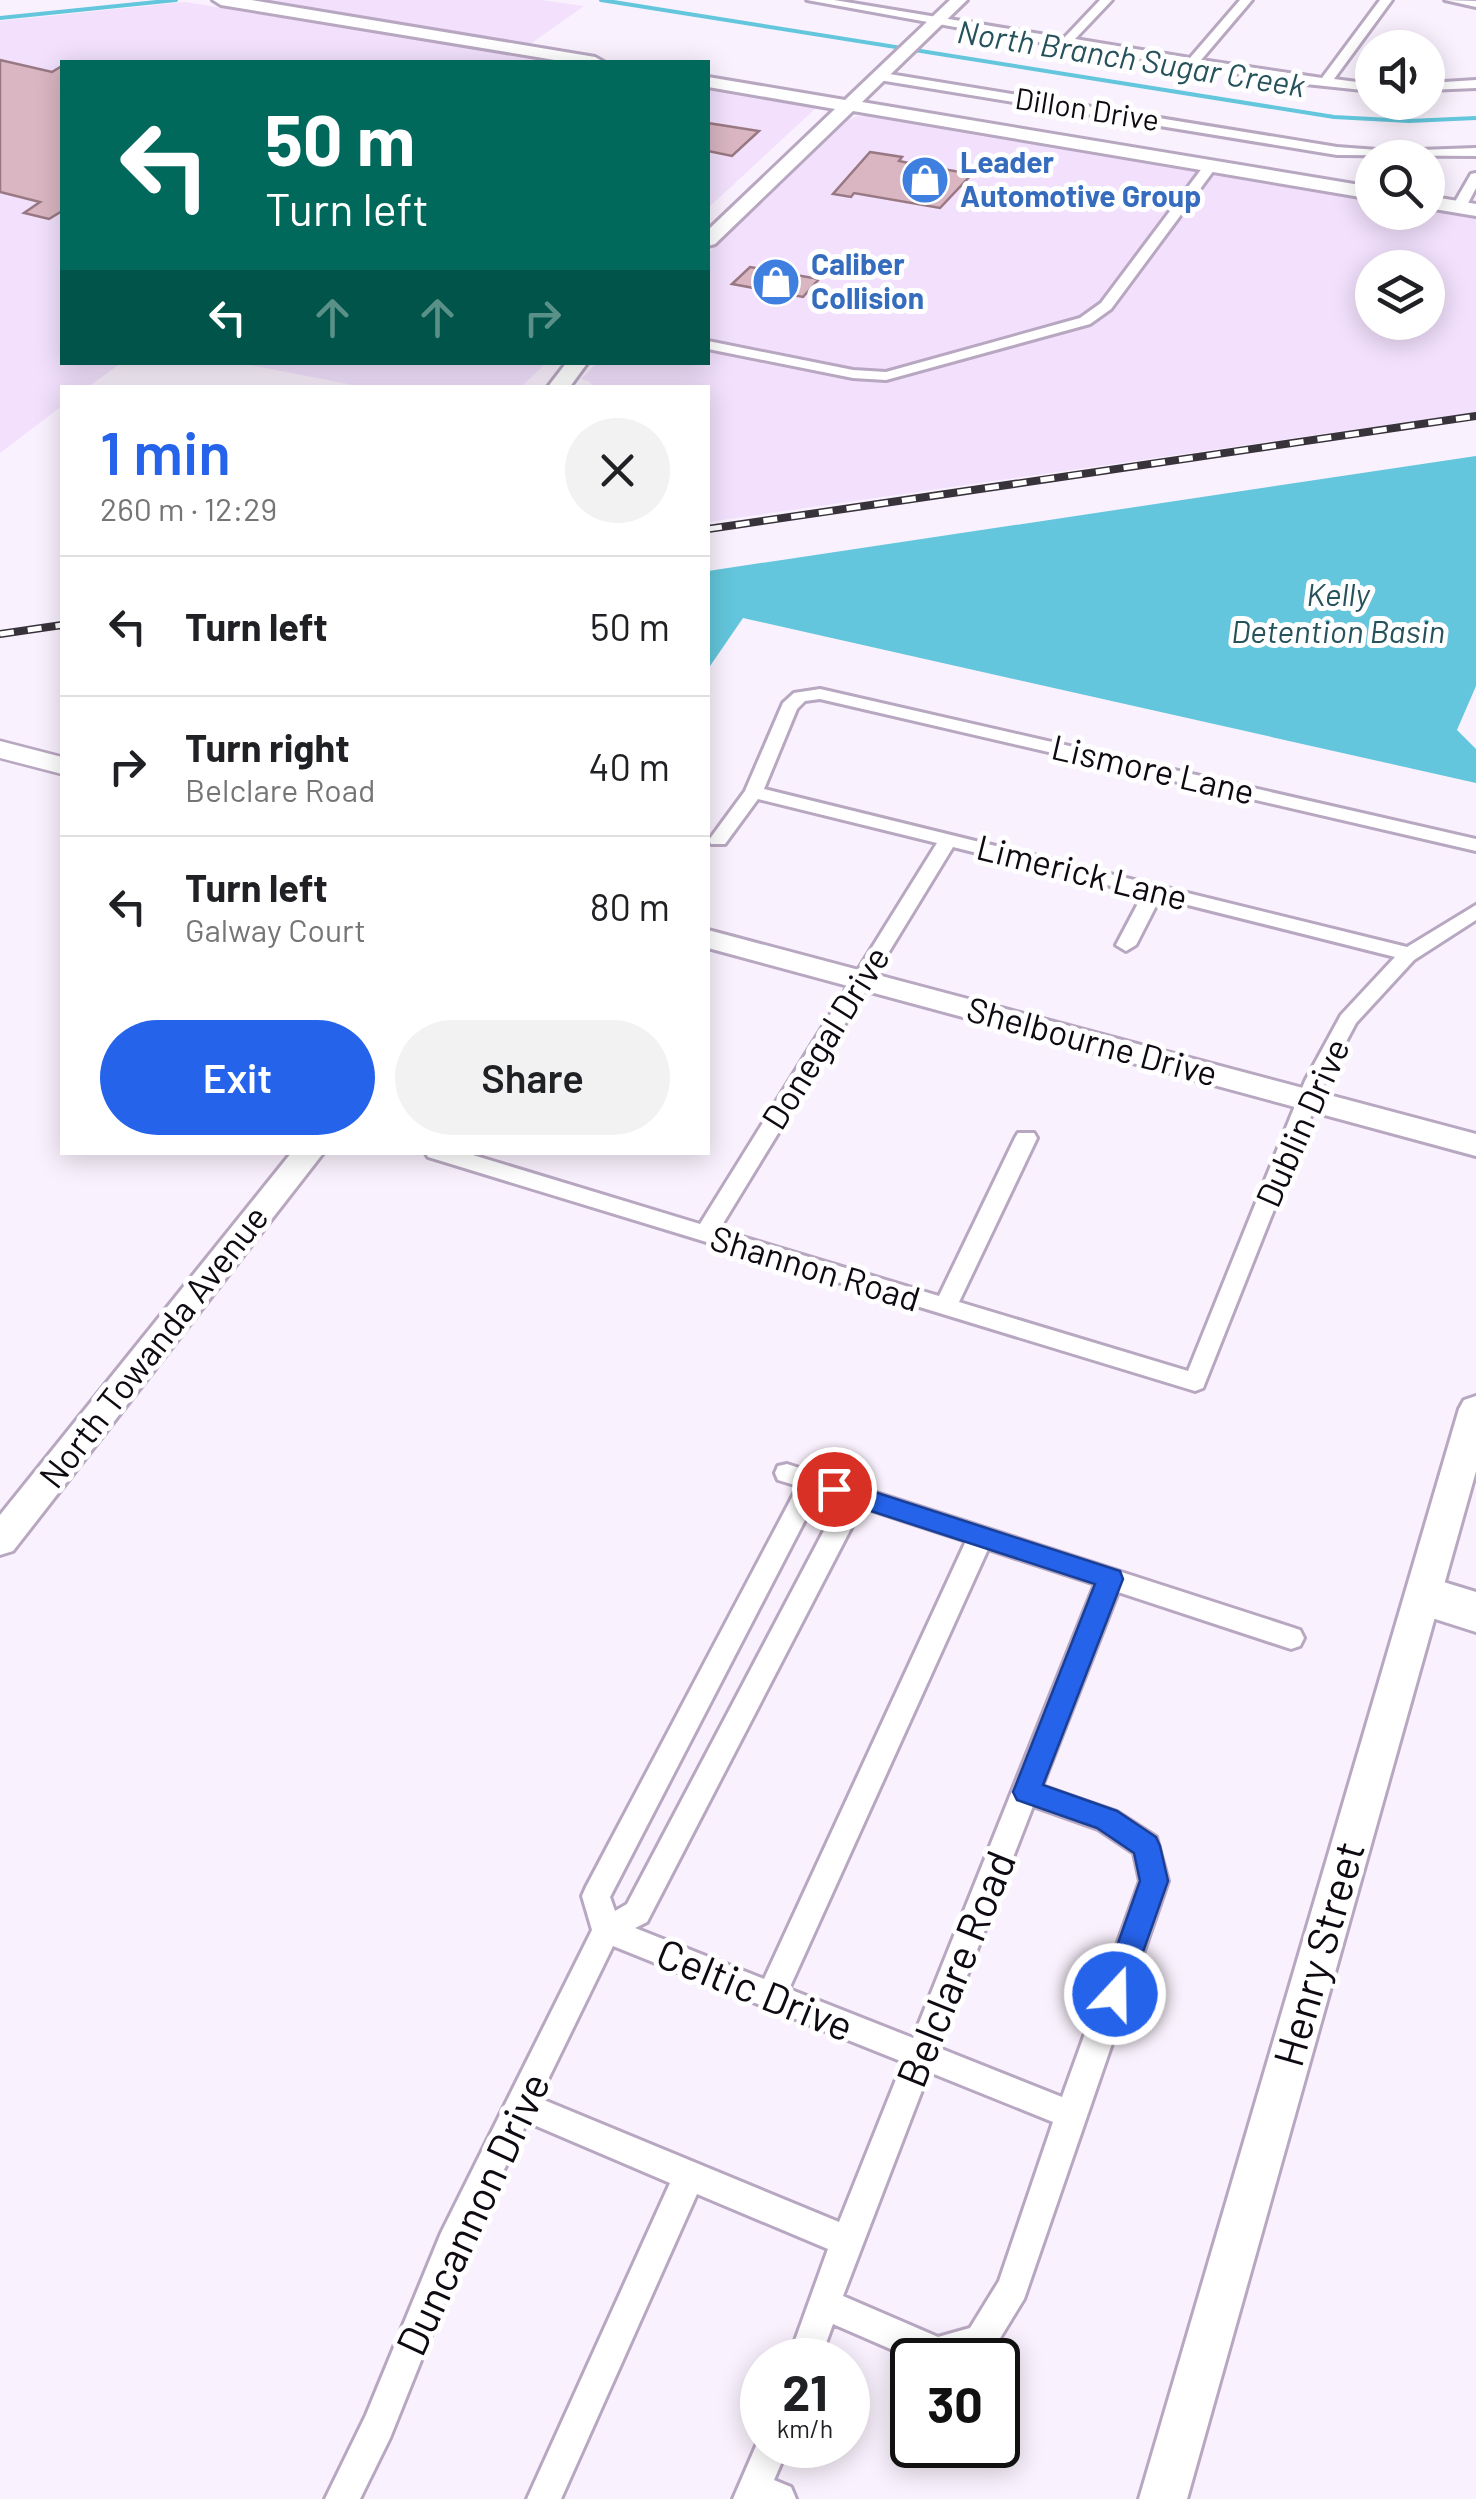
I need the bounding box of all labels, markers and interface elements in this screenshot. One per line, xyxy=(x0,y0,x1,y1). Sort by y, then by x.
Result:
water label: North Branch Sugar Creek xyxy=(955,11,1308,103)
map controls xyxy=(1355,30,1445,340)
button: sound xyxy=(1355,30,1445,120)
street label: Dillon Drive xyxy=(1013,79,1162,137)
text: 50 m xyxy=(265,96,415,180)
icon: left xyxy=(100,100,230,230)
button: search xyxy=(1355,140,1445,230)
place label: Leader Automotive Group xyxy=(960,143,1201,213)
shop icon: Leader Automotive Group xyxy=(899,154,951,206)
text: Turn left xyxy=(265,181,429,235)
place label: Caliber Collision xyxy=(811,245,924,315)
button: layers xyxy=(1355,250,1445,340)
shop icon: Caliber Collision xyxy=(750,256,802,308)
icon: left xyxy=(200,290,255,345)
icon: ahead xyxy=(305,290,360,345)
icon: ahead xyxy=(410,290,465,345)
icon: right xyxy=(515,290,570,345)
text: 1 min xyxy=(100,415,231,487)
button: close xyxy=(565,418,670,523)
text: 260 m · 12:29 xyxy=(100,489,277,527)
water label: Kelly Detention Basin xyxy=(1231,574,1445,649)
icon: left xyxy=(100,599,155,654)
text: Turn left xyxy=(185,603,328,649)
text: 50 m xyxy=(590,603,670,649)
text: Turn right xyxy=(185,724,350,770)
street label: Lismore Lane xyxy=(1048,724,1259,812)
icon: right xyxy=(100,739,155,794)
text: 40 m xyxy=(589,743,670,789)
text: Belclare Road xyxy=(185,770,376,808)
street label: Limerick Lane xyxy=(973,825,1192,918)
text: Turn left xyxy=(185,864,328,910)
icon: left xyxy=(100,879,155,934)
text: 80 m xyxy=(590,883,670,929)
text: Galway Court xyxy=(185,910,366,948)
street label: Donegal Drive xyxy=(751,938,897,1136)
street label: Shelbourne Drive xyxy=(963,986,1222,1094)
button: Exit xyxy=(100,1020,375,1135)
button: Share xyxy=(395,1020,670,1135)
street label: Dublin Drive xyxy=(1245,1031,1357,1213)
street label: North Towanda Avenue xyxy=(29,1196,276,1495)
street label: Shannon Road xyxy=(706,1215,925,1319)
pin xyxy=(792,1447,877,1532)
icon: arrive xyxy=(807,1462,862,1517)
street label: Henry Street xyxy=(1261,1835,1374,2072)
street label: Belclare Road xyxy=(884,1843,1024,2094)
street label: Celtic Drive xyxy=(650,1926,861,2050)
position arrow xyxy=(1063,1942,1167,2046)
street label: Duncannon Drive xyxy=(384,2064,559,2362)
speed limit sign: 30 xyxy=(890,2338,1020,2468)
text: 21 xyxy=(782,2361,828,2421)
text: km/h xyxy=(777,2413,833,2443)

